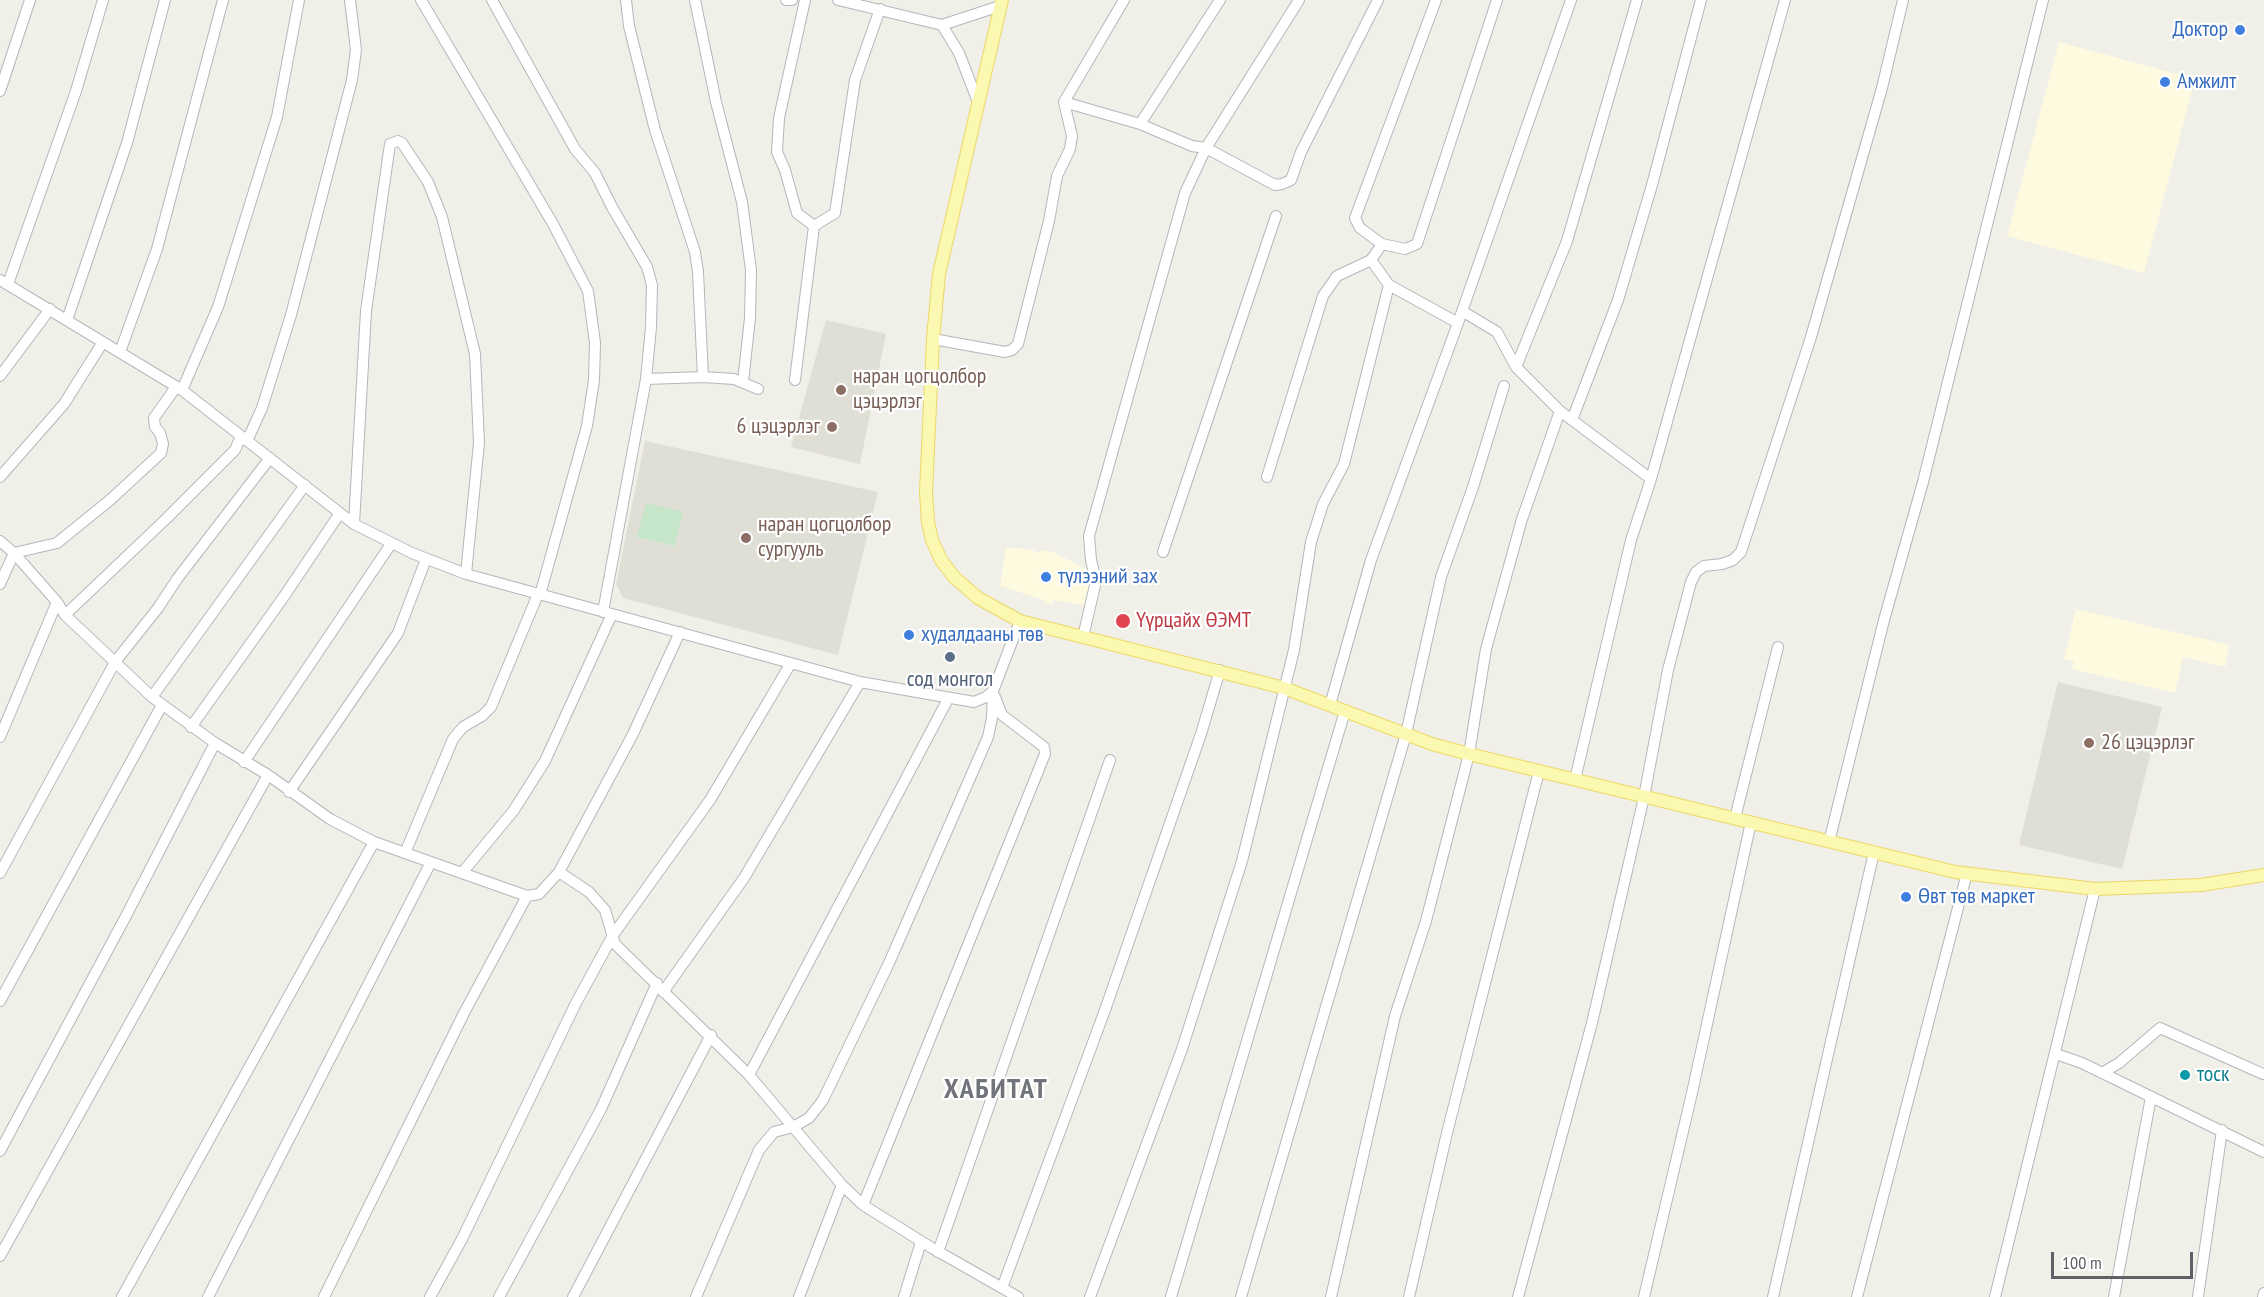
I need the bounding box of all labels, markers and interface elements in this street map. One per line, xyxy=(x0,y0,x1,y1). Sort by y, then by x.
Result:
place label: Доктор xyxy=(2173,17,2228,43)
marker: Доктор xyxy=(2233,23,2247,37)
place label: Амжилт xyxy=(2177,69,2236,95)
marker: Амжилт xyxy=(2158,75,2172,89)
place label: наран цогцолбор цэцэрлэг xyxy=(853,364,986,416)
marker: наран цогцолбор цэцэрлэг xyxy=(834,383,848,397)
place label: 6 цэцэрлэг xyxy=(736,414,820,440)
marker: 6 цэцэрлэг xyxy=(825,420,839,434)
place label: наран цогцолбор сургууль xyxy=(758,512,891,564)
marker: наран цогцолбор сургууль xyxy=(739,531,753,545)
place label: түлээний зах xyxy=(1058,564,1158,590)
marker: түлээний зах xyxy=(1039,570,1053,584)
place label: Үүрцайх ӨЭМТ xyxy=(1136,608,1251,634)
marker: Үүрцайх ӨЭМТ xyxy=(1114,612,1132,630)
place label: худалдааны төв xyxy=(921,622,1044,648)
marker: худалдааны төв xyxy=(902,628,916,642)
marker: сод монгол xyxy=(943,650,957,664)
place label: сод монгол xyxy=(907,667,993,693)
place label: 26 цэцэрлэг xyxy=(2101,730,2194,756)
marker: 26 цэцэрлэг xyxy=(2082,736,2096,750)
place label: Өвт төв маркет xyxy=(1918,884,2035,910)
marker: Өвт төв маркет xyxy=(1899,890,1913,904)
place label: тоск xyxy=(2197,1062,2230,1088)
marker: тоск xyxy=(2178,1068,2192,1082)
district label: ХАБИТАТ xyxy=(944,1073,1048,1107)
scale bar xyxy=(2054,1240,2196,1278)
text: 100 m xyxy=(2062,1251,2102,1274)

